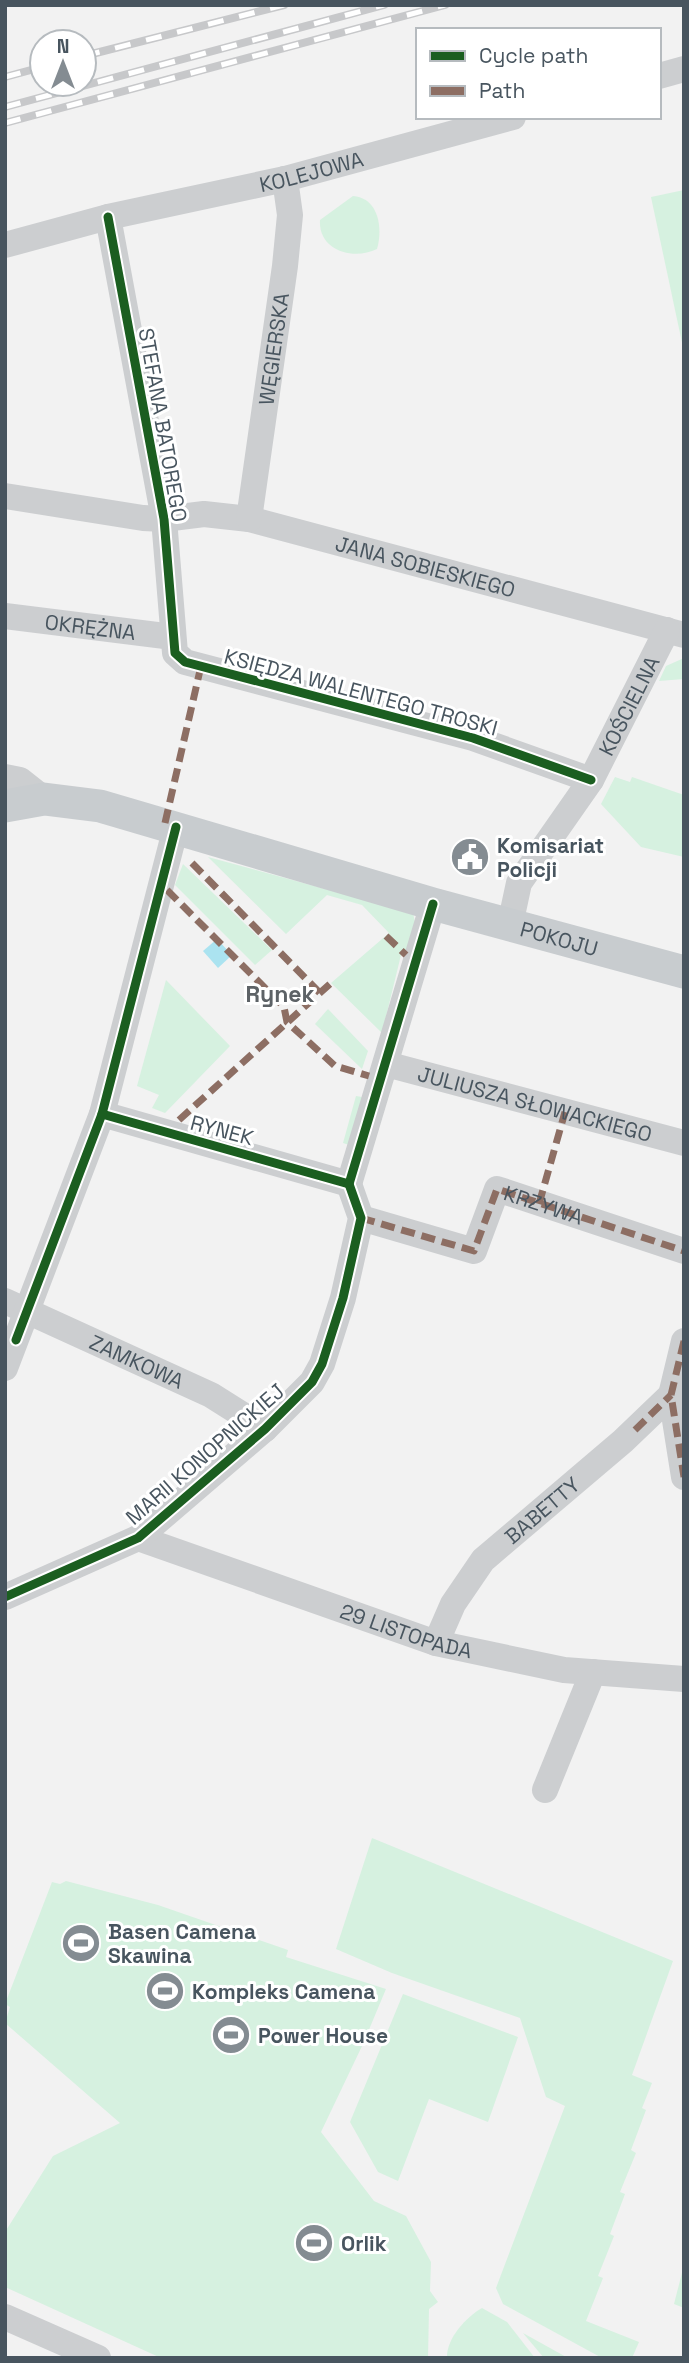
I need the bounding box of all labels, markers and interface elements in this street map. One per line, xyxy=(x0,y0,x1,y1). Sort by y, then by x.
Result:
north arrow xyxy=(28,28,98,98)
legend xyxy=(416,28,661,119)
text: N xyxy=(57,34,69,59)
text: Cycle path xyxy=(479,42,588,69)
text: Path xyxy=(479,77,525,104)
street label: KOLEJOWA xyxy=(257,145,366,198)
street label: WĘGIERSKA xyxy=(252,291,295,407)
street label: STEFANA BATOREGO xyxy=(133,326,193,524)
street label: JANA SOBIESKIEGO xyxy=(333,529,518,603)
street label: OKRĘŻNA xyxy=(43,608,137,646)
street label: KSIĘDZA WALENTEGO TROSKI xyxy=(221,642,501,742)
street label: KOŚCIELNA xyxy=(592,651,665,760)
place label: Komisariat Policji xyxy=(497,832,604,883)
public building icon: Komisariat Policji xyxy=(449,836,491,878)
street label: POKOJU xyxy=(517,915,601,962)
district label: Rynek xyxy=(245,979,315,1009)
street label: JULIUSZA SŁOWACKIEGO xyxy=(415,1059,655,1147)
street label: RYNEK xyxy=(187,1109,257,1151)
street label: KRZYWA xyxy=(500,1179,587,1230)
street label: ZAMKOWA xyxy=(86,1328,188,1394)
street label: MARII KONOPNICKIEJ xyxy=(120,1378,290,1530)
street label: BABETTY xyxy=(499,1470,585,1550)
street label: 29 LISTOPADA xyxy=(337,1597,475,1664)
place label: Basen Camena Skawina xyxy=(108,1918,256,1969)
sports icon: Basen Camena Skawina xyxy=(60,1922,102,1964)
sports icon: Kompleks Camena xyxy=(144,1970,186,2012)
place label: Kompleks Camena xyxy=(192,1978,375,2005)
sports icon: Power House xyxy=(210,2014,252,2056)
place label: Power House xyxy=(258,2022,388,2049)
sports icon: Orlik xyxy=(293,2222,335,2264)
place label: Orlik xyxy=(341,2230,387,2257)

